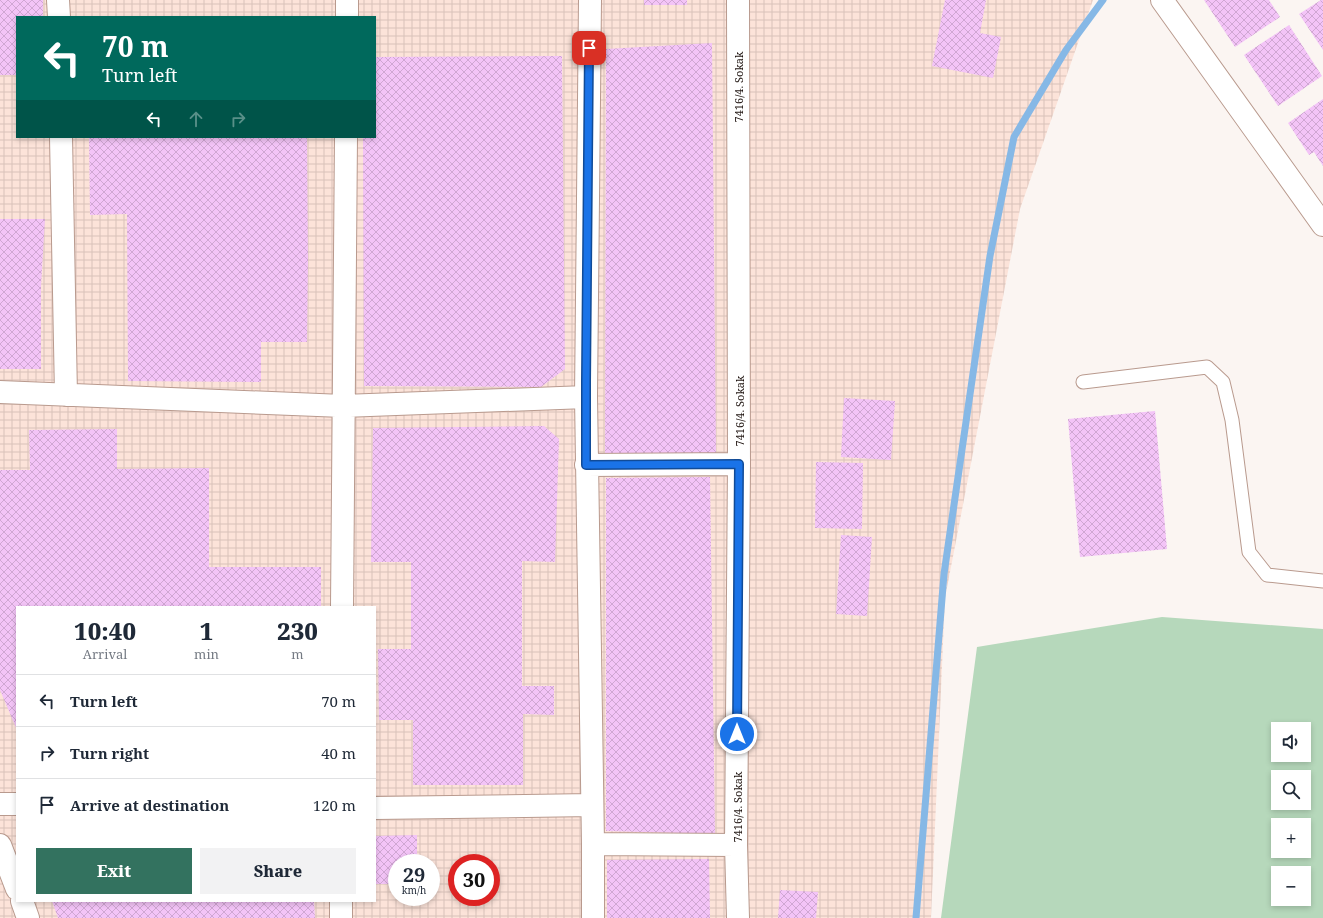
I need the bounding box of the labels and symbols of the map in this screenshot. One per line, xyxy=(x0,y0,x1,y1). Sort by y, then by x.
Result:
pin xyxy=(572,31,606,65)
street label: 7416/4. Sokak xyxy=(731,51,746,122)
street label: 7416/4. Sokak xyxy=(732,375,747,446)
position arrow xyxy=(716,713,758,755)
street label: 7416/4. Sokak xyxy=(730,771,745,842)
speed limit sign: 30 xyxy=(448,854,500,906)

